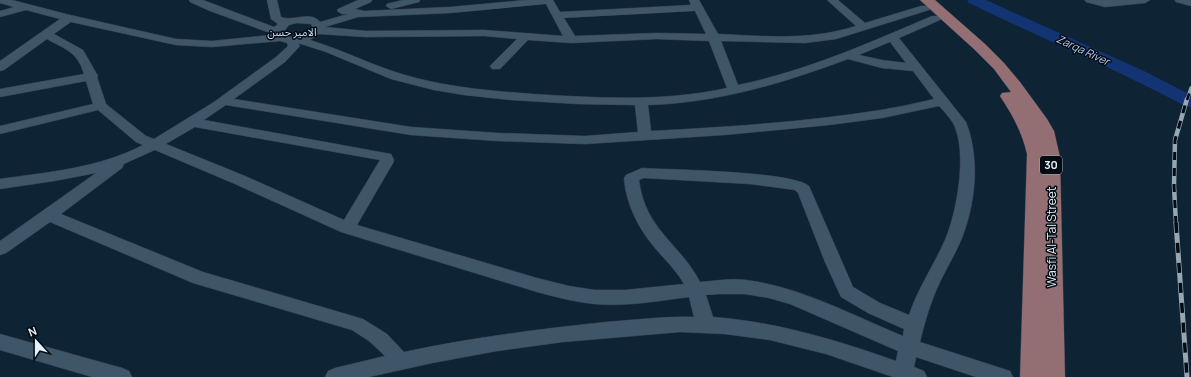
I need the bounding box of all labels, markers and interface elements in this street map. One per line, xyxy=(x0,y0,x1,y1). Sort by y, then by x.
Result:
district label: الامير حسن xyxy=(267,24,317,39)
water label: Zarqa River xyxy=(1054,31,1114,69)
road number: 30 xyxy=(1040,156,1062,174)
street label: Wasfi Al-Tal Street xyxy=(1043,186,1060,288)
north arrow xyxy=(16,321,56,361)
text: N xyxy=(26,323,39,340)

